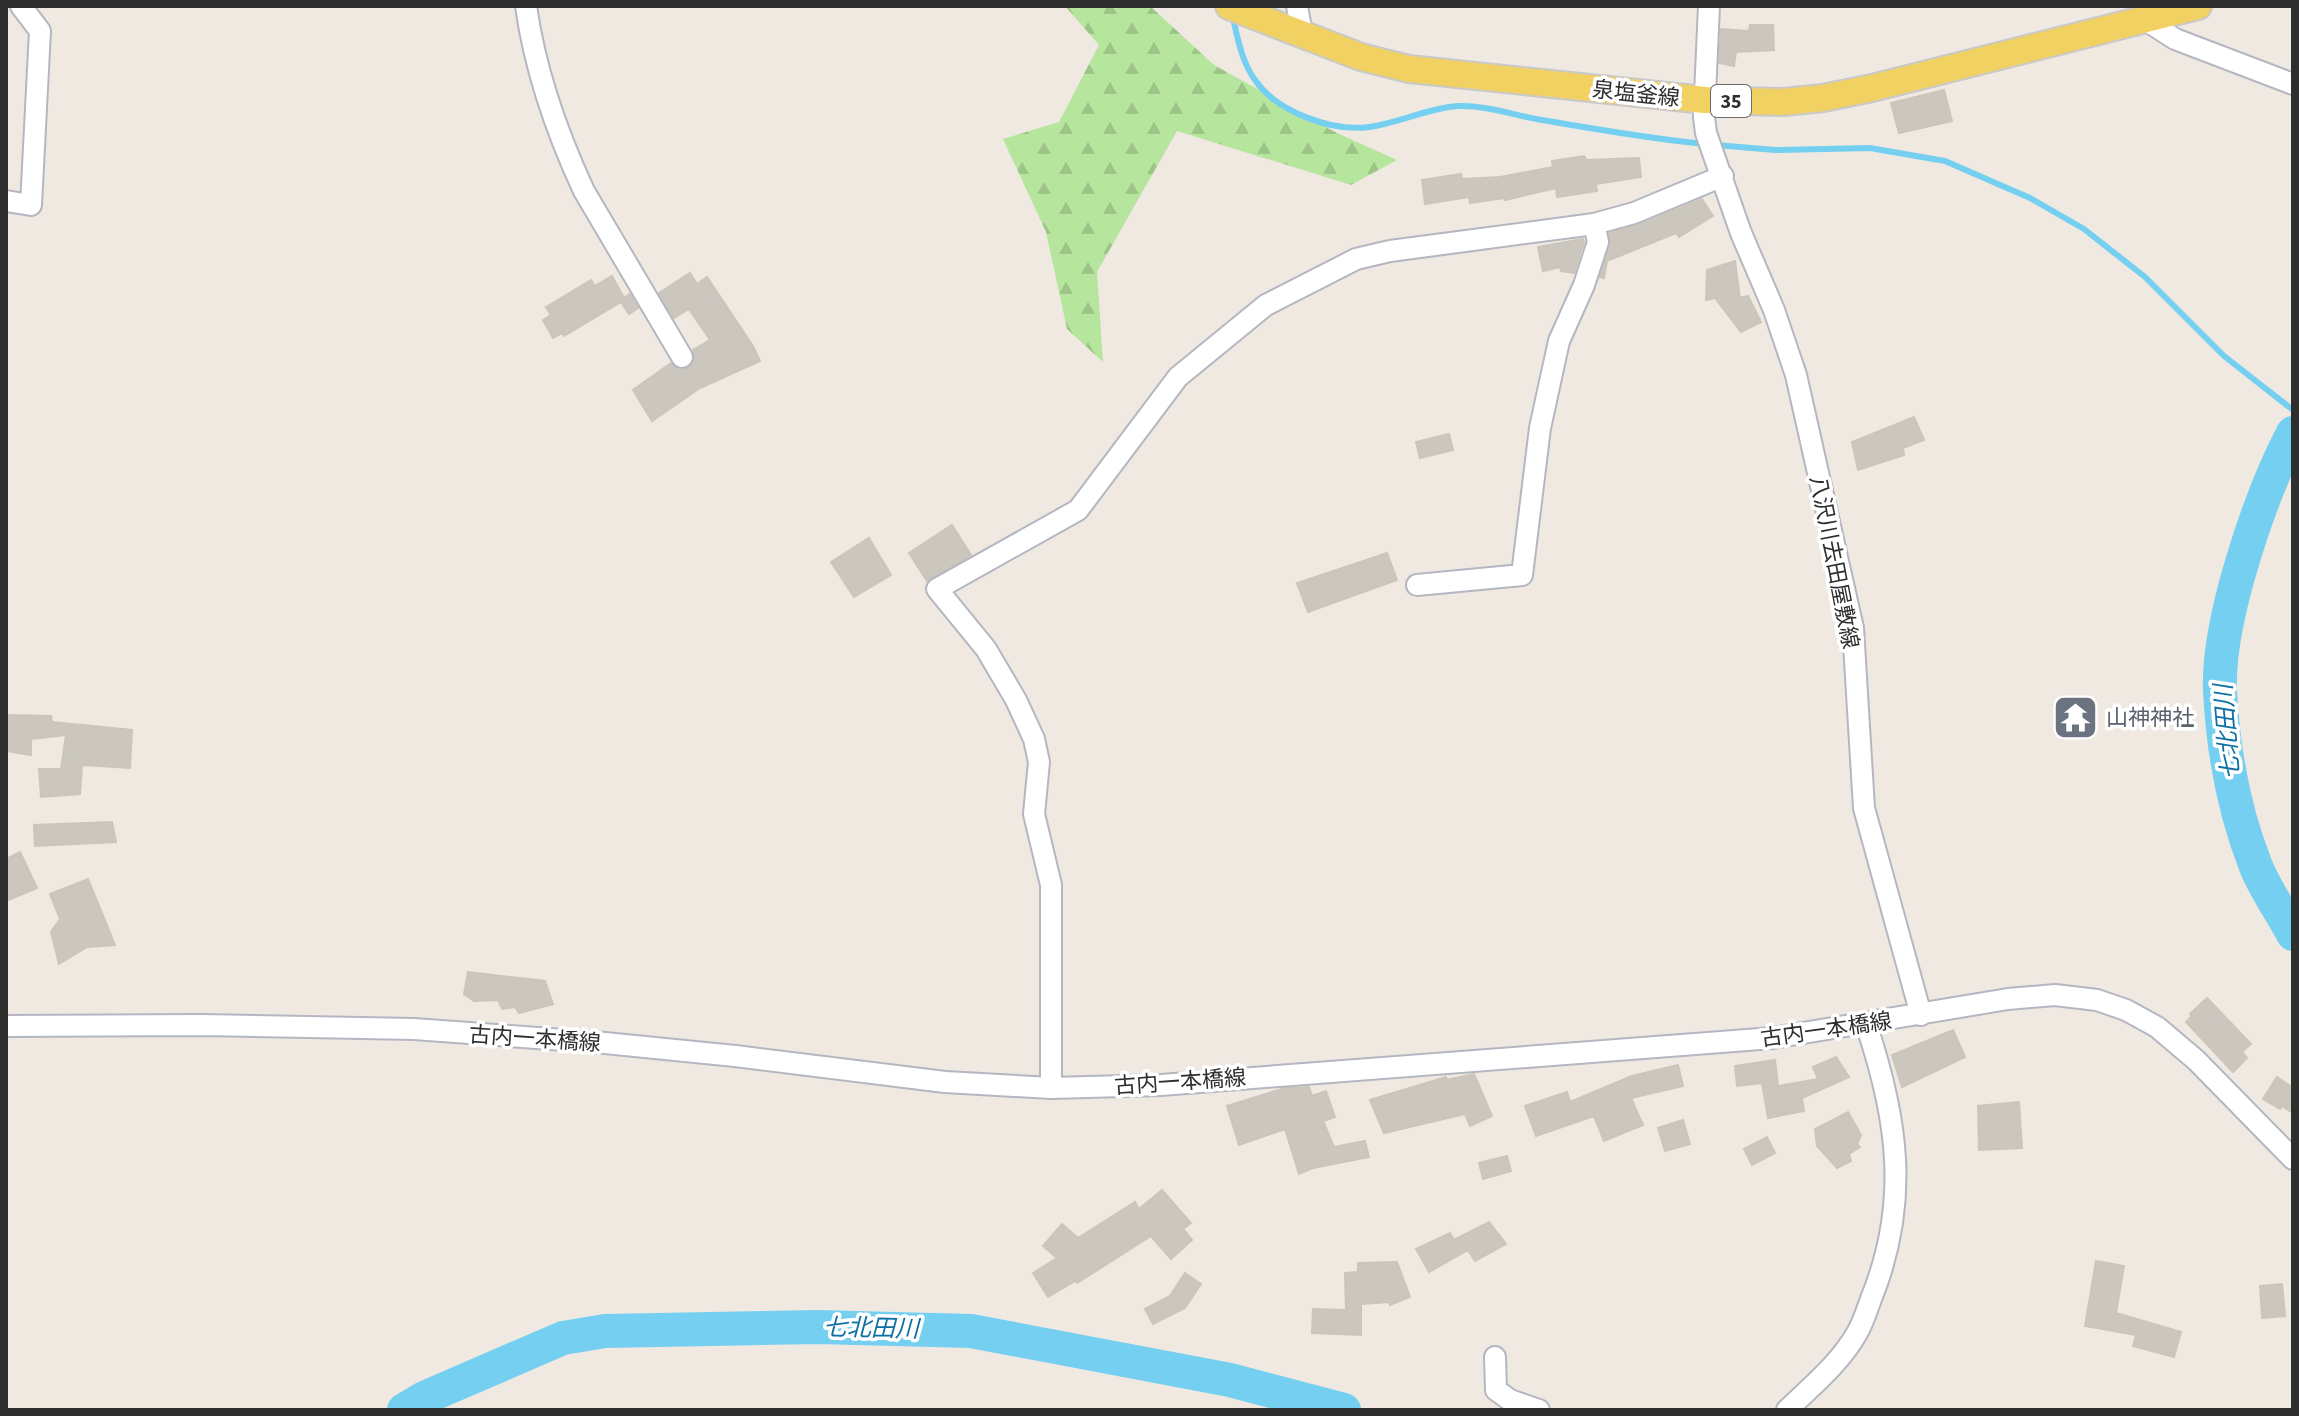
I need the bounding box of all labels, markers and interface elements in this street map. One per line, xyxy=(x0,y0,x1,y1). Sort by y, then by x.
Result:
street label: 泉塩釜線 xyxy=(1590,73,1681,115)
road number: 35 xyxy=(1711,85,1751,117)
street label: 八沢川去田屋敷線 xyxy=(1802,473,1867,652)
water label: 七北田川 xyxy=(2206,680,2249,781)
temple icon: 山神神社 xyxy=(2051,693,2099,741)
place label: 山神神社 xyxy=(2106,702,2194,734)
street label: 古内一本橋線 xyxy=(1759,1005,1894,1055)
street label: 古内一本橋線 xyxy=(468,1018,602,1060)
street label: 古内一本橋線 xyxy=(1113,1061,1247,1103)
water label: 七北田川 xyxy=(823,1310,922,1347)

